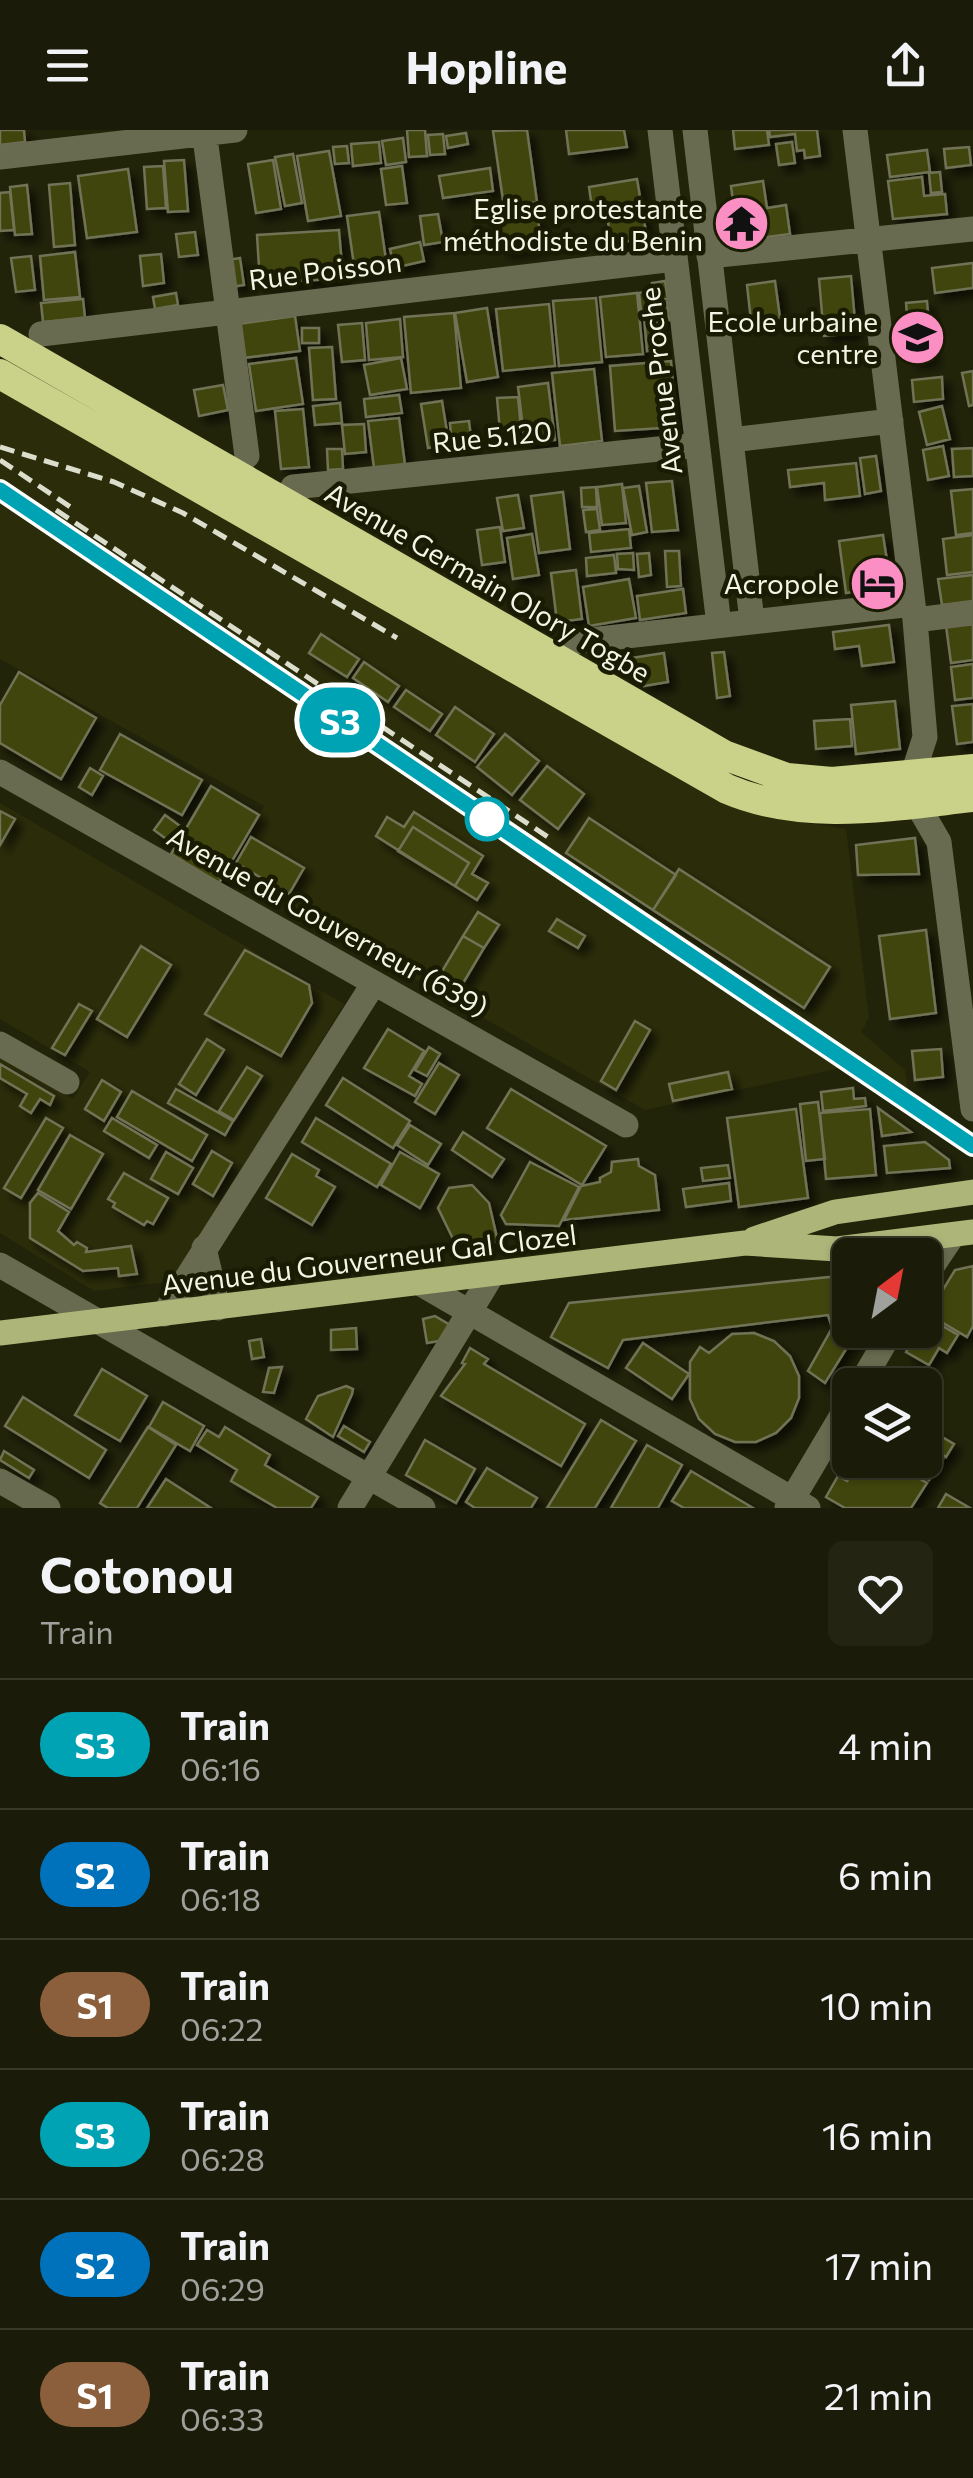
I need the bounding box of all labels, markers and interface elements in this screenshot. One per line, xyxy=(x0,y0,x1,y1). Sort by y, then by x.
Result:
icon: menu xyxy=(40,38,95,93)
text: Hopline xyxy=(406,38,567,93)
icon: share xyxy=(878,38,933,93)
place label: Eglise protestante méthodiste du Benin xyxy=(443,191,703,257)
temple icon: Eglise protestante méthodiste du Benin xyxy=(712,194,772,254)
street label: Rue Poisson xyxy=(247,244,403,296)
street label: Avenue Proche xyxy=(632,285,688,477)
place label: Ecole urbaine centre xyxy=(708,304,878,370)
school or university icon: Ecole urbaine centre xyxy=(887,307,947,367)
street label: Rue 5.120 xyxy=(430,413,554,459)
street label: Avenue Germain Olory Togbe xyxy=(319,475,657,689)
hotel icon: Acropole xyxy=(848,553,908,613)
place label: Acropole xyxy=(724,566,839,600)
line badge: S3 xyxy=(295,688,385,752)
text: S3 xyxy=(319,699,361,742)
unlabelled marker xyxy=(466,798,508,840)
street label: Avenue du Gouverneur (639) xyxy=(162,819,494,1023)
street label: Avenue du Gouverneur Gal Clozel xyxy=(159,1217,579,1301)
north arrow xyxy=(832,1238,942,1348)
map controls xyxy=(832,1238,942,1478)
button: layers xyxy=(832,1368,942,1478)
button: heart xyxy=(828,1541,933,1646)
text: Cotonou xyxy=(40,1544,234,1603)
text: Train xyxy=(40,1611,114,1651)
text: Train xyxy=(180,1701,270,1748)
text: 4 min xyxy=(838,1721,933,1768)
text: S3 xyxy=(74,1723,116,1766)
text: 06:16 xyxy=(180,1748,261,1788)
text: Train xyxy=(180,1831,270,1878)
text: 6 min xyxy=(838,1851,933,1898)
text: S2 xyxy=(75,1853,115,1896)
text: 06:18 xyxy=(180,1878,261,1918)
text: Train xyxy=(180,1961,270,2008)
text: 10 min xyxy=(820,1981,933,2028)
text: S1 xyxy=(77,1983,113,2026)
text: 06:22 xyxy=(180,2008,263,2048)
text: Train xyxy=(180,2091,270,2138)
text: 16 min xyxy=(822,2111,933,2158)
text: S3 xyxy=(74,2113,116,2156)
text: 06:28 xyxy=(180,2138,265,2178)
text: Train xyxy=(180,2221,270,2268)
text: 17 min xyxy=(825,2241,933,2288)
text: S2 xyxy=(75,2243,115,2286)
text: 06:29 xyxy=(180,2268,265,2308)
text: Train xyxy=(180,2351,270,2398)
text: 21 min xyxy=(824,2371,933,2418)
text: S1 xyxy=(77,2373,113,2416)
text: 06:33 xyxy=(180,2398,264,2438)

